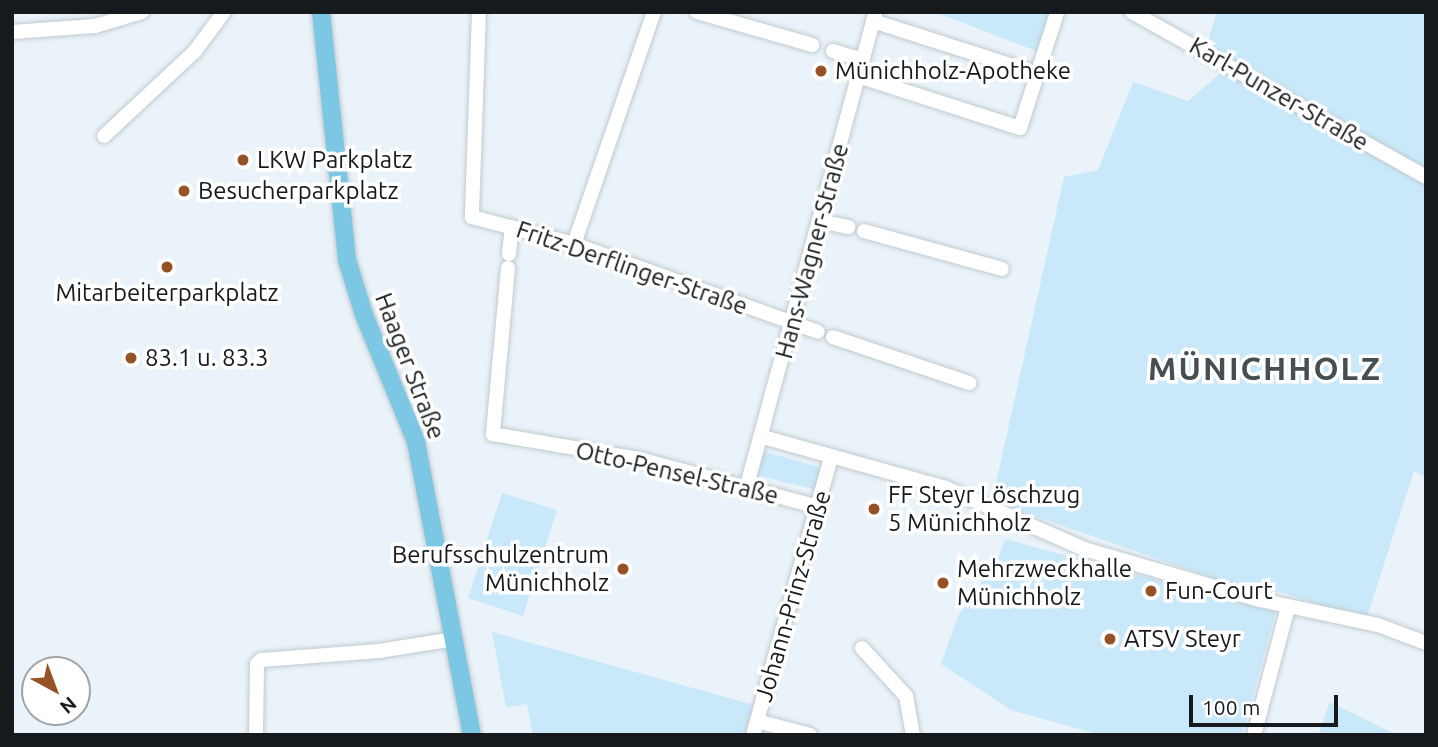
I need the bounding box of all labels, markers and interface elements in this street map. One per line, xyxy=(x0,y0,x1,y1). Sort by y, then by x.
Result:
street label: Karl-Punzer-Straße xyxy=(1184,31,1374,157)
place label: Münichholz-Apotheke xyxy=(835,57,1071,85)
marker: Münichholz-Apotheke xyxy=(813,63,829,79)
street label: Hans-Wagner-Straße xyxy=(769,140,855,362)
place label: LKW Parkplatz xyxy=(257,146,413,174)
marker: LKW Parkplatz xyxy=(235,152,251,168)
place label: Besucherparkplatz xyxy=(198,177,399,205)
marker: Besucherparkplatz xyxy=(176,183,192,199)
street label: Fritz-Derflinger-Straße xyxy=(513,215,751,321)
marker: Mitarbeiterparkplatz xyxy=(159,259,175,275)
place label: Mitarbeiterparkplatz xyxy=(55,279,279,307)
street label: Haager Straße xyxy=(369,289,451,443)
place label: 83.1 u. 83.3 xyxy=(145,344,269,372)
district label: MÜNICHHOLZ xyxy=(1149,349,1381,387)
marker: 83.1 u. 83.3 xyxy=(123,350,139,366)
street label: Otto-Pensel-Straße xyxy=(573,436,781,510)
place label: FF Steyr Löschzug 5 Münichholz xyxy=(888,481,1080,537)
street label: Johann-Prinz-Straße xyxy=(749,487,837,705)
marker: FF Steyr Löschzug 5 Münichholz xyxy=(866,501,882,517)
place label: Berufsschulzentrum Münichholz xyxy=(392,541,609,597)
place label: Mehrzweckhalle Münichholz xyxy=(957,555,1132,611)
marker: Berufsschulzentrum Münichholz xyxy=(615,561,631,577)
marker: Mehrzweckhalle Münichholz xyxy=(935,575,951,591)
place label: Fun-Court xyxy=(1165,577,1273,605)
marker: Fun-Court xyxy=(1143,583,1159,599)
place label: ATSV Steyr xyxy=(1124,625,1241,653)
marker: ATSV Steyr xyxy=(1102,631,1118,647)
north arrow xyxy=(21,656,91,726)
scale bar xyxy=(1193,680,1342,724)
text: N xyxy=(56,692,81,718)
text: 100 m xyxy=(1202,695,1260,719)

